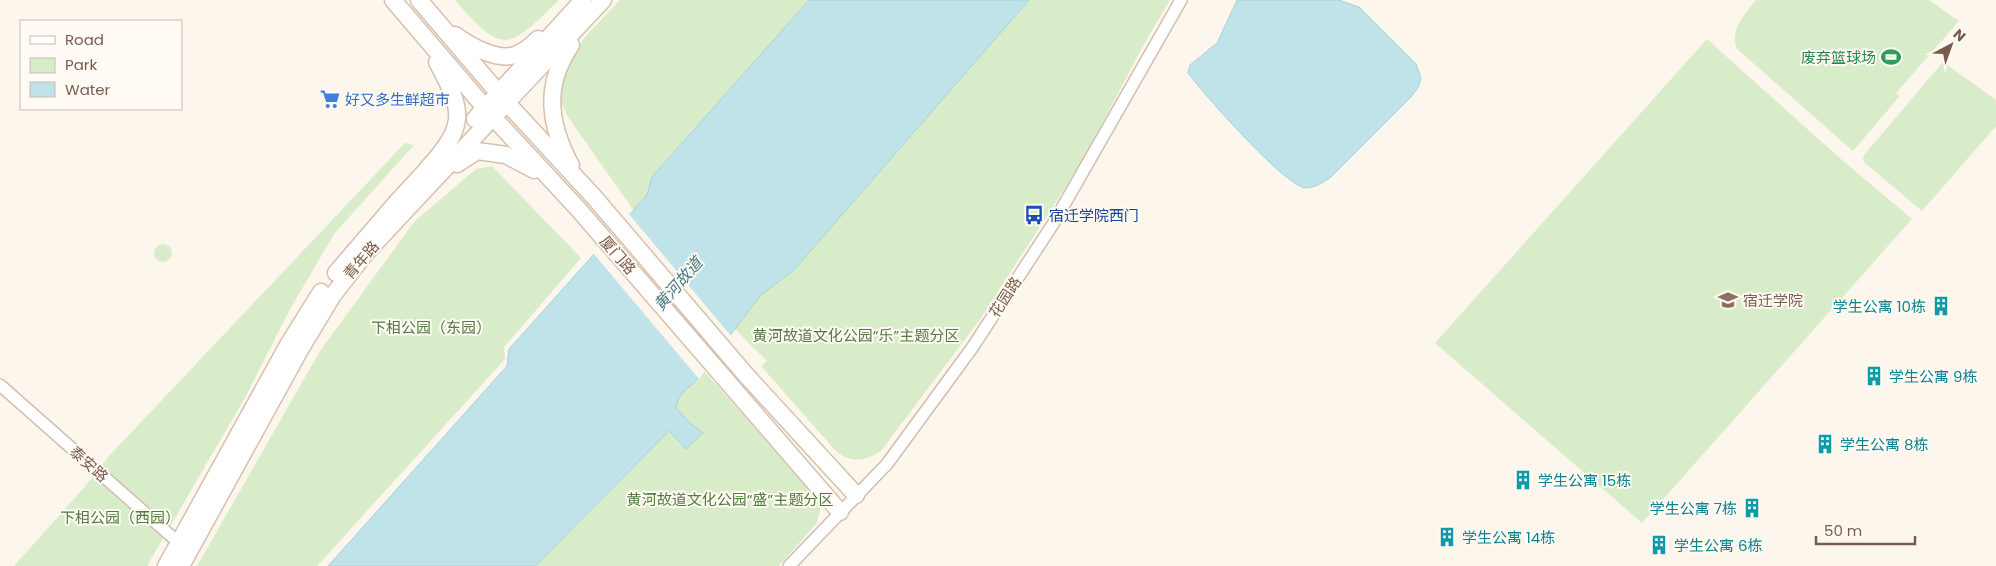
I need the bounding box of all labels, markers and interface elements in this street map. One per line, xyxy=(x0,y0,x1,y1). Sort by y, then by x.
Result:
legend xyxy=(20,20,182,110)
north arrow xyxy=(1926,20,1976,70)
text: N xyxy=(1949,24,1970,46)
text: Road xyxy=(65,29,104,50)
sports icon: 废弃篮球场 xyxy=(1880,46,1902,68)
place label: 废弃篮球场 xyxy=(1801,47,1876,68)
text: Park xyxy=(65,54,97,75)
text: Water xyxy=(65,79,111,100)
supermarket icon: 好又多生鲜超市 xyxy=(319,88,341,110)
place label: 好又多生鲜超市 xyxy=(345,89,450,110)
bus stop icon: 宿迁学院西门 xyxy=(1023,204,1045,226)
place label: 宿迁学院西门 xyxy=(1049,205,1139,226)
street label: 厦门路 xyxy=(595,231,641,279)
street label: 青年路 xyxy=(338,236,384,284)
water label: 黄河故道 xyxy=(648,251,709,316)
street label: 花园路 xyxy=(984,272,1026,322)
school or university icon: 宿迁学院 xyxy=(1717,289,1739,311)
place label: 宿迁学院 xyxy=(1743,290,1803,311)
building icon: 学生公寓 10栋 xyxy=(1930,295,1952,317)
place label: 学生公寓 10栋 xyxy=(1833,296,1926,317)
park label: 下相公园（东园） xyxy=(371,317,491,338)
park label: 黄河故道文化公园“乐”主题分区 xyxy=(753,325,959,346)
building icon: 学生公寓 9栋 xyxy=(1863,365,1885,387)
place label: 学生公寓 9栋 xyxy=(1889,366,1977,387)
building icon: 学生公寓 8栋 xyxy=(1814,433,1836,455)
place label: 学生公寓 8栋 xyxy=(1840,434,1928,455)
street label: 泰安路 xyxy=(65,441,113,487)
building icon: 学生公寓 15栋 xyxy=(1512,469,1534,491)
place label: 学生公寓 15栋 xyxy=(1538,470,1631,491)
park label: 黄河故道文化公园“盛”主题分区 xyxy=(627,489,833,510)
building icon: 学生公寓 7栋 xyxy=(1741,497,1763,519)
place label: 学生公寓 7栋 xyxy=(1650,498,1737,519)
park label: 下相公园（西园） xyxy=(60,507,180,528)
scale bar xyxy=(1816,514,1915,546)
text: 50 m xyxy=(1824,520,1862,541)
building icon: 学生公寓 14栋 xyxy=(1436,526,1458,548)
place label: 学生公寓 14栋 xyxy=(1462,527,1555,548)
building icon: 学生公寓 6栋 xyxy=(1648,534,1670,556)
place label: 学生公寓 6栋 xyxy=(1674,535,1763,556)

